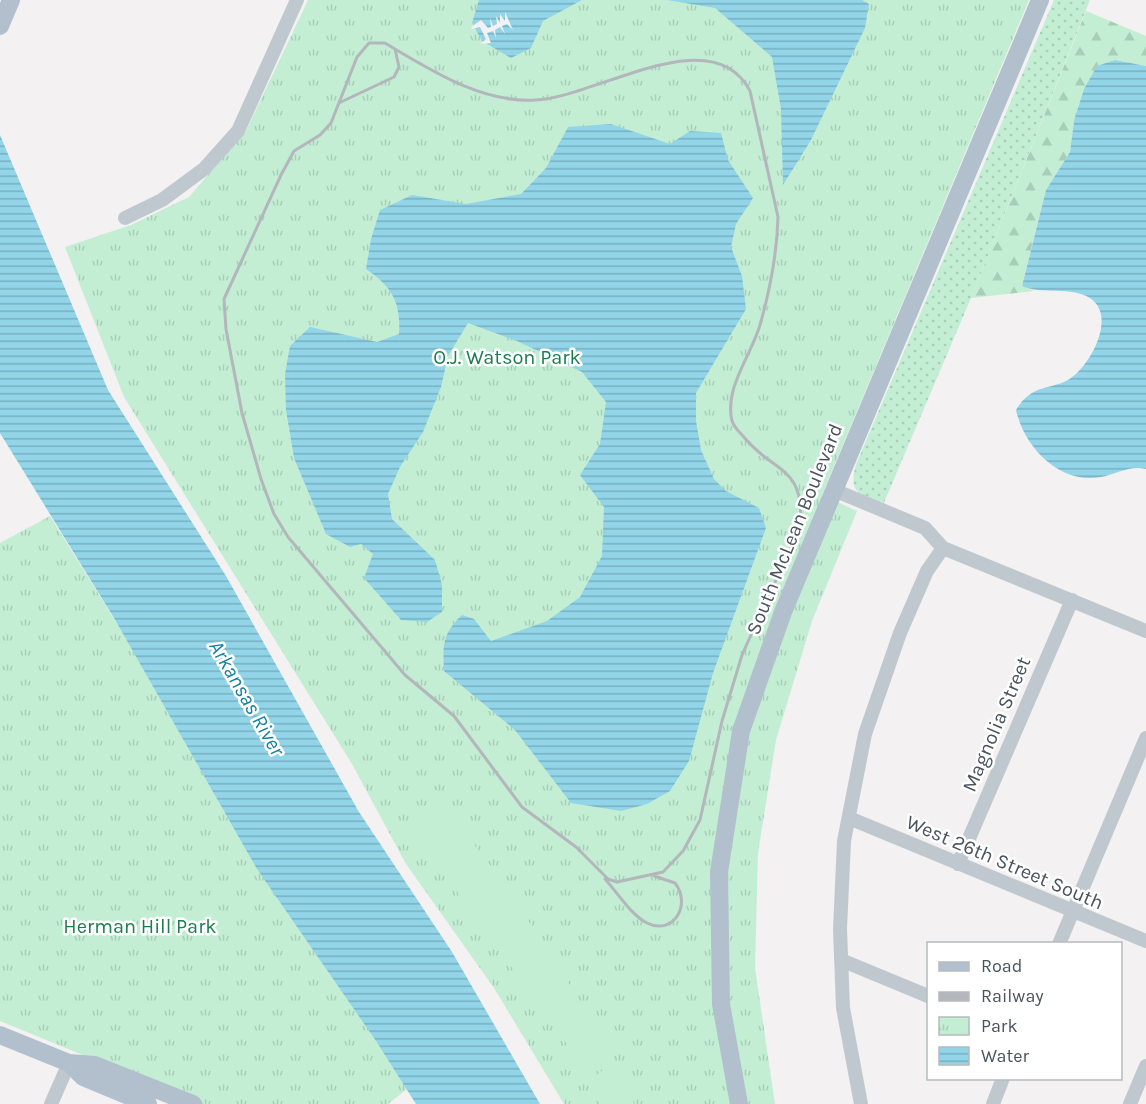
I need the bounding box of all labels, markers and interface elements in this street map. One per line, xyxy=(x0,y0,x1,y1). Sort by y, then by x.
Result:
park label: O.J. Watson Park xyxy=(433,346,581,369)
street label: South McLean Boulevard xyxy=(742,420,847,638)
water label: Arkansas River xyxy=(204,636,290,761)
street label: Magnolia Street xyxy=(958,653,1035,795)
street label: West 26th Street South xyxy=(903,810,1107,914)
park label: Herman Hill Park xyxy=(63,915,217,938)
legend xyxy=(927,942,1122,1080)
text: Road xyxy=(981,955,1022,977)
text: Railway xyxy=(981,985,1044,1007)
text: Park xyxy=(981,1015,1018,1037)
text: Water xyxy=(981,1045,1029,1067)

